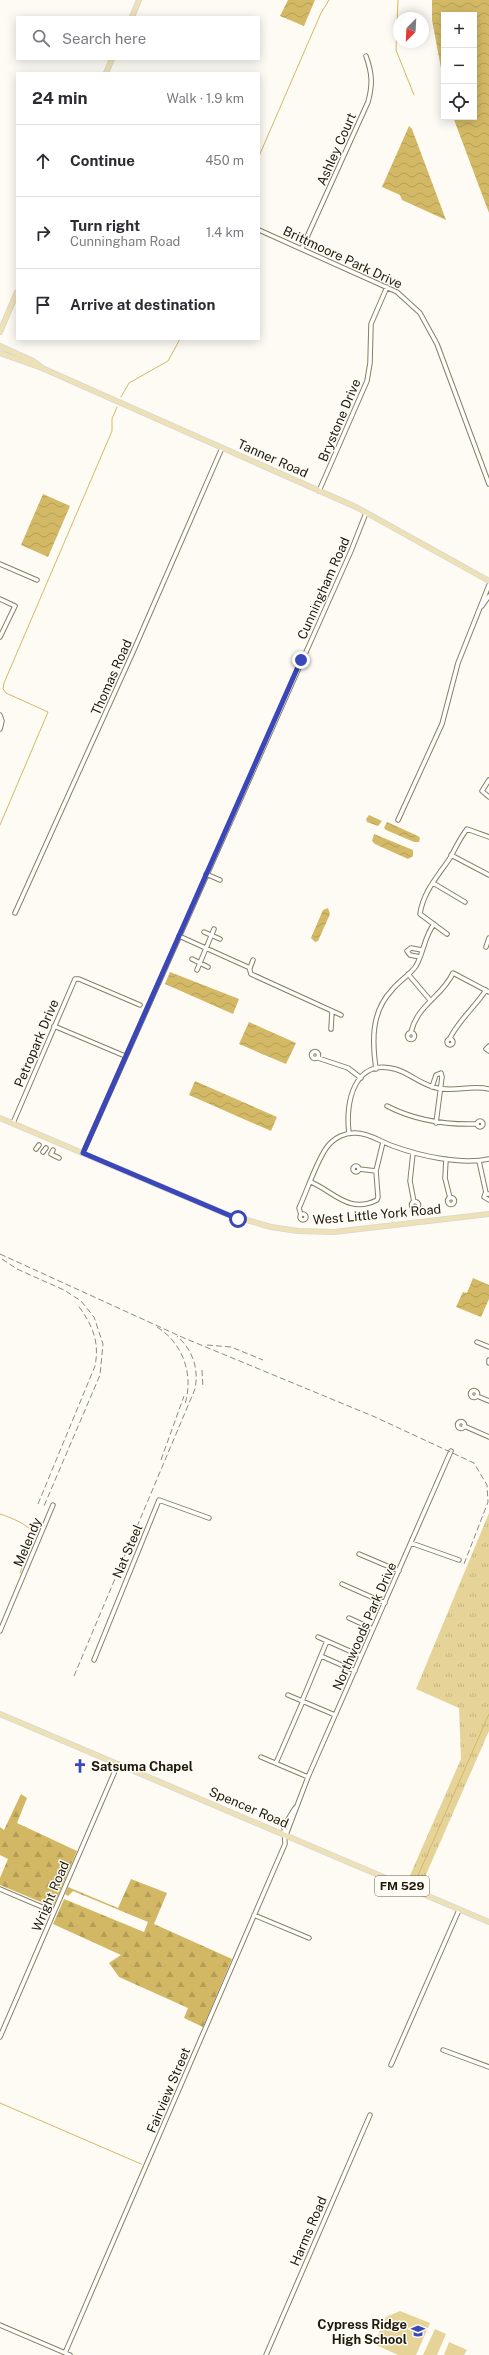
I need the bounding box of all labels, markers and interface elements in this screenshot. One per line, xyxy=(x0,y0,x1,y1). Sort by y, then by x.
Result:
north arrow xyxy=(393,12,429,48)
map controls xyxy=(441,12,477,120)
button: + xyxy=(441,12,477,48)
search box xyxy=(16,16,260,60)
icon: search xyxy=(30,27,52,49)
text: Search here xyxy=(62,30,146,47)
button: − xyxy=(441,48,477,84)
button: locate xyxy=(441,84,477,120)
text: 24 min xyxy=(32,88,88,108)
text: Walk · 1.9 km xyxy=(167,91,244,106)
street label: Ashley Court xyxy=(314,111,359,188)
icon: ahead xyxy=(32,150,54,172)
text: Continue xyxy=(70,152,135,169)
text: 450 m xyxy=(205,153,244,168)
text: Turn right xyxy=(70,217,140,234)
icon: right xyxy=(32,222,54,244)
street label: Brittmoore Park Drive xyxy=(281,223,405,292)
text: 1.4 km xyxy=(206,225,244,240)
text: Cunningham Road xyxy=(70,234,180,249)
icon: arrive xyxy=(32,294,54,316)
text: Arrive at destination xyxy=(70,296,215,313)
street label: Brystone Drive xyxy=(315,377,364,464)
street label: Tanner Road xyxy=(235,436,310,481)
street label: Cunningham Road xyxy=(294,535,353,642)
street label: Thomas Road xyxy=(88,637,135,717)
route end xyxy=(292,651,310,669)
street label: Petropark Drive xyxy=(11,997,62,1089)
street label: West Little York Road xyxy=(312,1201,442,1228)
route start xyxy=(229,1210,247,1228)
street label: Melendy xyxy=(10,1515,45,1569)
street label: Nat Steel xyxy=(109,1522,146,1580)
street label: Northwoods Park Drive xyxy=(329,1560,399,1692)
church icon: Satsuma Chapel xyxy=(72,1758,88,1774)
place label: Satsuma Chapel xyxy=(91,1759,193,1774)
street label: Spencer Road xyxy=(207,1784,291,1831)
street label: Wright Road xyxy=(29,1859,72,1934)
road number: FM 529 xyxy=(375,1876,429,1896)
street label: Fairview Street xyxy=(144,2045,193,2135)
street label: Harms Road xyxy=(287,2194,330,2268)
place label: Cypress Ridge High School xyxy=(317,2317,407,2347)
school or university icon: Cypress Ridge High School xyxy=(410,2323,426,2339)

